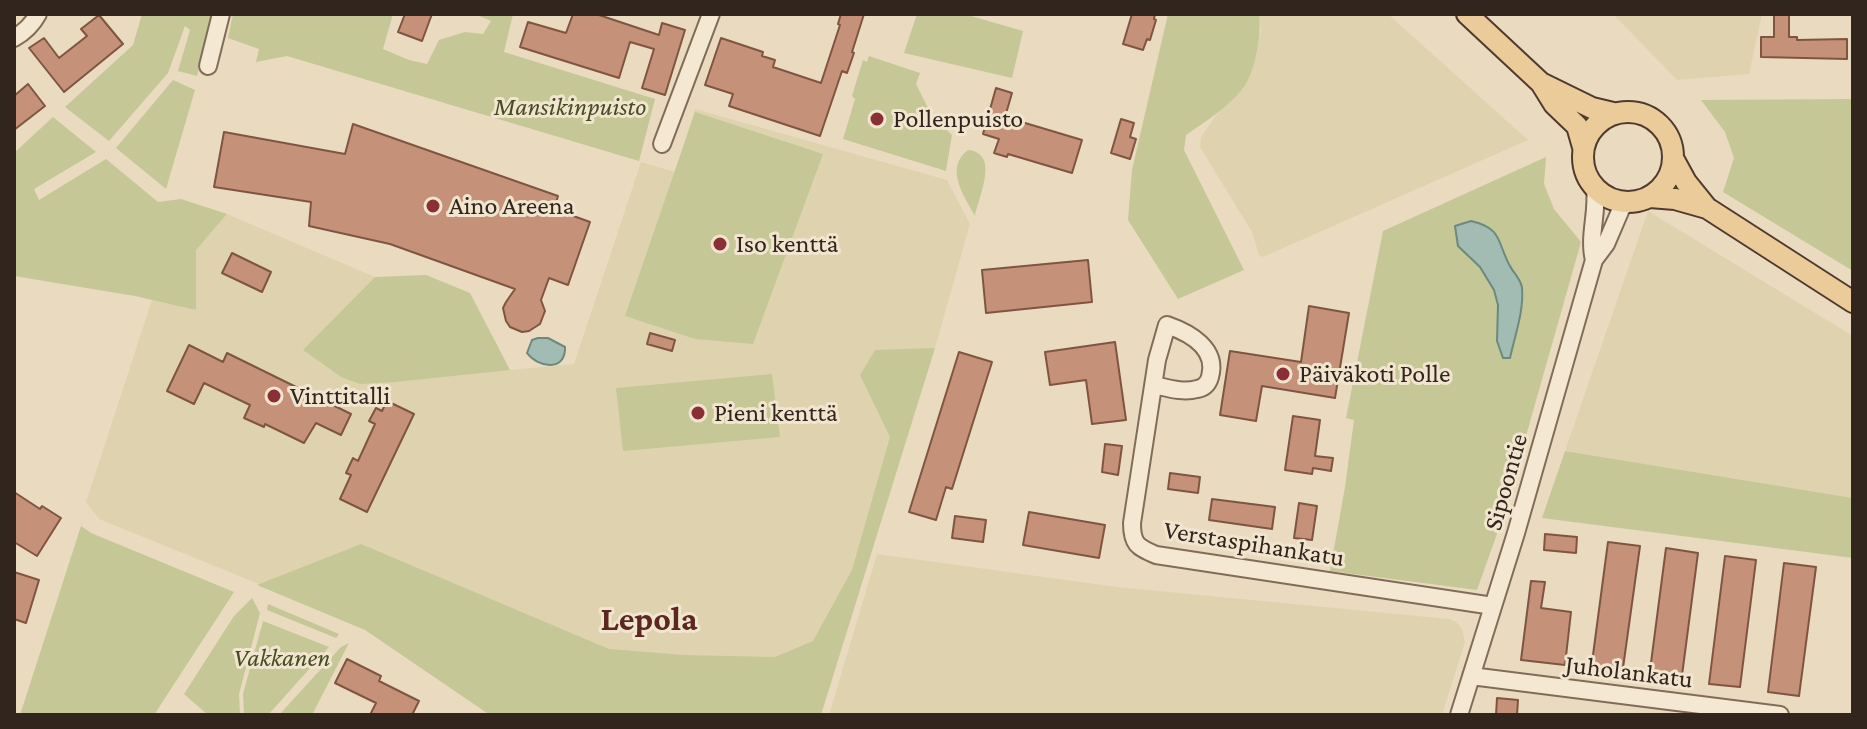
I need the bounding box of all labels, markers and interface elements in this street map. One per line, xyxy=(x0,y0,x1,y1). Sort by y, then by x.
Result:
park label: Mansikinpuisto xyxy=(494,91,646,123)
place label: Pollenpuisto xyxy=(893,103,1023,135)
marker: Pollenpuisto xyxy=(868,110,886,128)
place label: Aino Areena xyxy=(449,190,575,222)
marker: Aino Areena xyxy=(424,197,442,215)
place label: Iso kenttä xyxy=(736,228,839,260)
marker: Iso kenttä xyxy=(711,235,729,253)
place label: Päiväkoti Polle xyxy=(1299,358,1450,390)
marker: Päiväkoti Polle xyxy=(1274,365,1292,383)
place label: Vinttitalli xyxy=(290,380,390,412)
marker: Vinttitalli xyxy=(265,387,283,405)
place label: Pieni kenttä xyxy=(714,397,838,429)
marker: Pieni kenttä xyxy=(689,404,707,422)
street label: Sipoontie xyxy=(1477,430,1535,534)
street label: Verstaspihankatu xyxy=(1162,514,1346,574)
district label: Lepola xyxy=(601,600,697,640)
park label: Vakkanen xyxy=(234,642,330,674)
street label: Juholankatu xyxy=(1564,649,1694,695)

